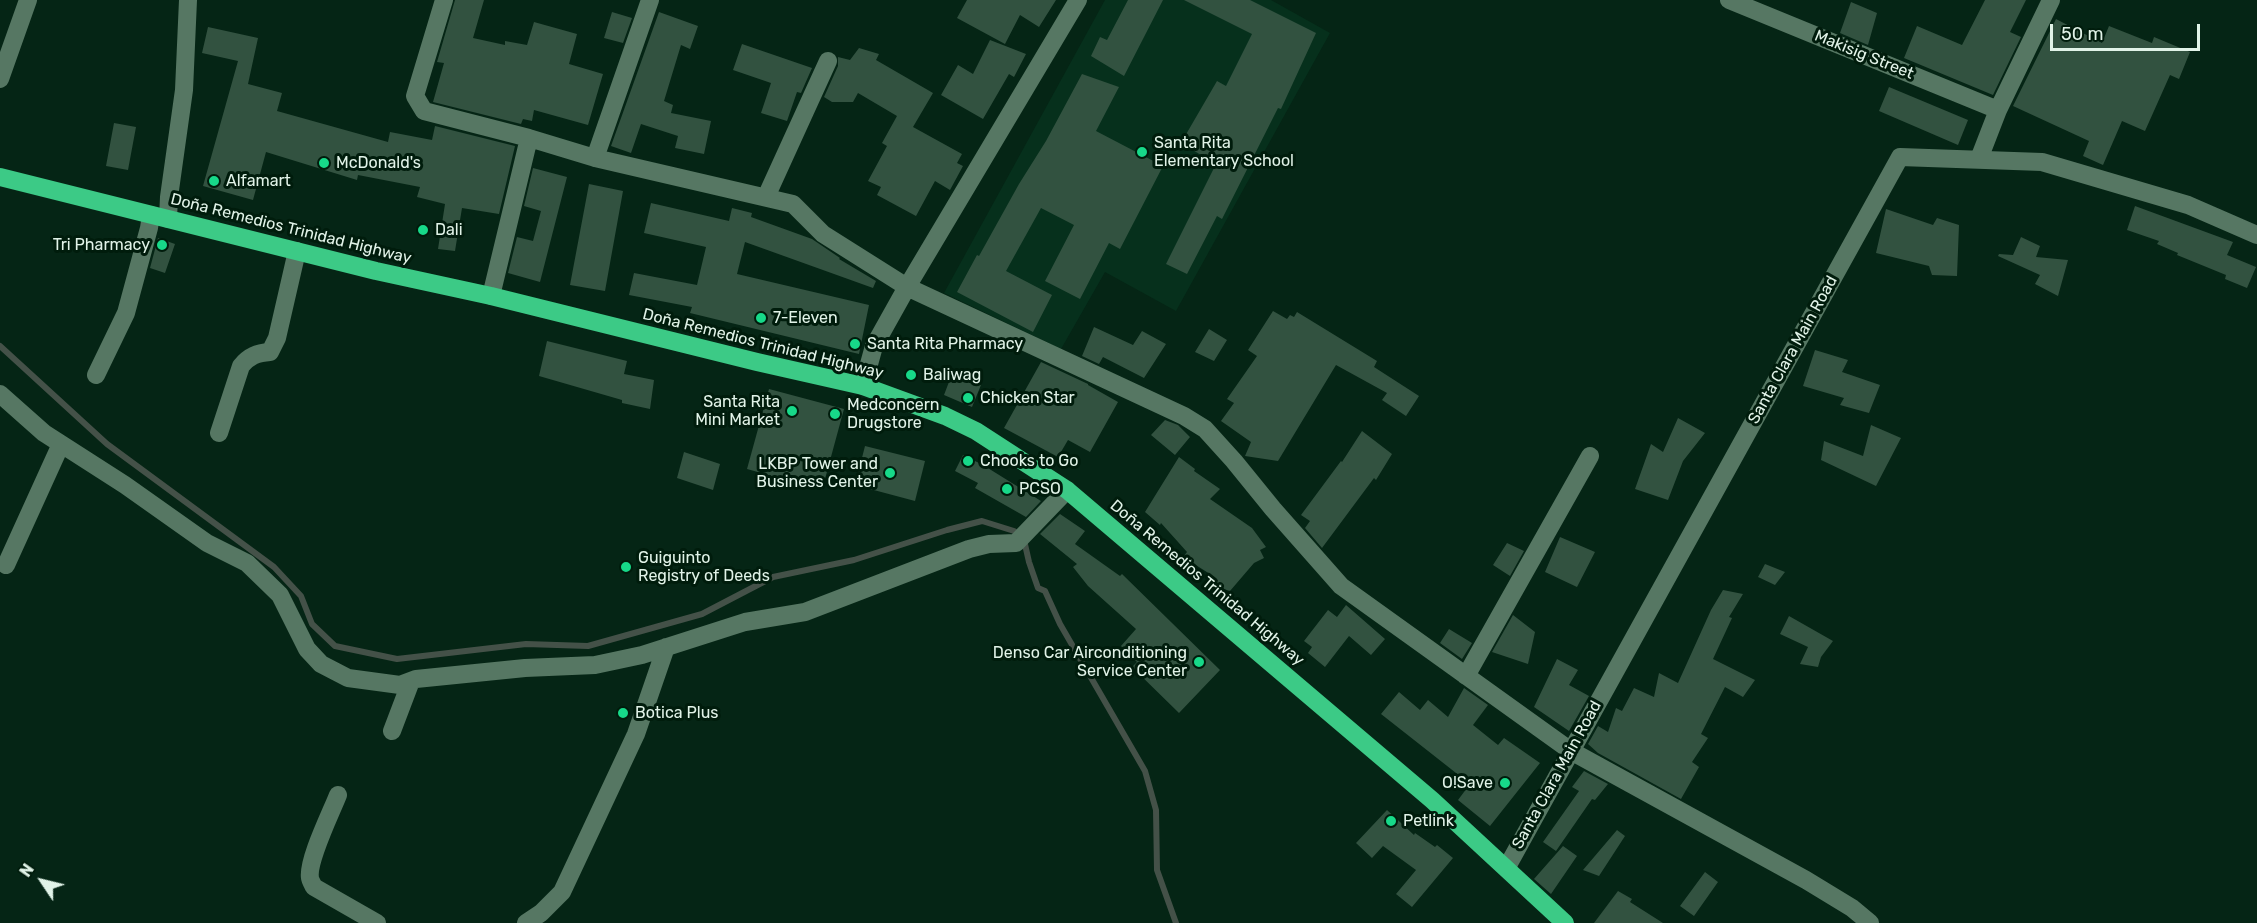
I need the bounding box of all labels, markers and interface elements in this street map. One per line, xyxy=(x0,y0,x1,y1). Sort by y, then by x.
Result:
scale bar xyxy=(2053,12,2203,50)
text: 50 m xyxy=(2061,23,2104,45)
street label: Makisig Street xyxy=(1812,26,1916,84)
place label: Santa Rita Elementary School xyxy=(1154,133,1294,171)
marker: Santa Rita Elementary School xyxy=(1135,145,1149,159)
place label: McDonald's xyxy=(336,153,421,173)
marker: McDonald's xyxy=(317,156,331,170)
place label: Alfamart xyxy=(226,171,291,191)
marker: Alfamart xyxy=(207,174,221,188)
street label: Doña Remedios Trinidad Highway xyxy=(169,190,413,268)
place label: Dali xyxy=(435,220,463,240)
marker: Dali xyxy=(416,223,430,237)
place label: Tri Pharmacy xyxy=(53,235,150,255)
marker: Tri Pharmacy xyxy=(155,238,169,252)
street label: Santa Clara Main Road xyxy=(1744,273,1842,427)
street label: Doña Remedios Trinidad Highway xyxy=(641,305,885,383)
place label: 7-Eleven xyxy=(773,308,838,328)
marker: 7-Eleven xyxy=(754,311,768,325)
place label: Santa Rita Pharmacy xyxy=(867,334,1023,354)
marker: Santa Rita Pharmacy xyxy=(848,337,862,351)
place label: Baliwag xyxy=(923,365,981,385)
marker: Baliwag xyxy=(904,368,918,382)
place label: Chicken Star xyxy=(980,388,1075,408)
marker: Chicken Star xyxy=(961,391,975,405)
place label: Santa Rita Mini Market xyxy=(695,392,780,430)
place label: Medconcern Drugstore xyxy=(847,395,939,433)
marker: Santa Rita Mini Market xyxy=(785,404,799,418)
marker: Medconcern Drugstore xyxy=(828,407,842,421)
place label: Chooks to Go xyxy=(980,451,1078,471)
place label: LKBP Tower and Business Center xyxy=(756,454,878,492)
marker: Chooks to Go xyxy=(961,454,975,468)
marker: LKBP Tower and Business Center xyxy=(883,466,897,480)
place label: PCSO xyxy=(1019,479,1061,499)
marker: PCSO xyxy=(1000,482,1014,496)
street label: Doña Remedios Trinidad Highway xyxy=(1106,496,1308,670)
place label: Guiguinto Registry of Deeds xyxy=(638,548,770,586)
marker: Guiguinto Registry of Deeds xyxy=(619,560,633,574)
place label: Denso Car Airconditioning Service Center xyxy=(993,643,1187,681)
marker: Denso Car Airconditioning Service Center xyxy=(1192,655,1206,669)
street label: Santa Clara Main Road xyxy=(1508,698,1606,852)
place label: Botica Plus xyxy=(635,703,718,723)
marker: Botica Plus xyxy=(616,706,630,720)
place label: O!Save xyxy=(1442,773,1493,793)
marker: O!Save xyxy=(1498,776,1512,790)
place label: Petlink xyxy=(1403,811,1454,831)
marker: Petlink xyxy=(1384,814,1398,828)
north arrow xyxy=(12,851,72,911)
text: N xyxy=(16,860,38,881)

